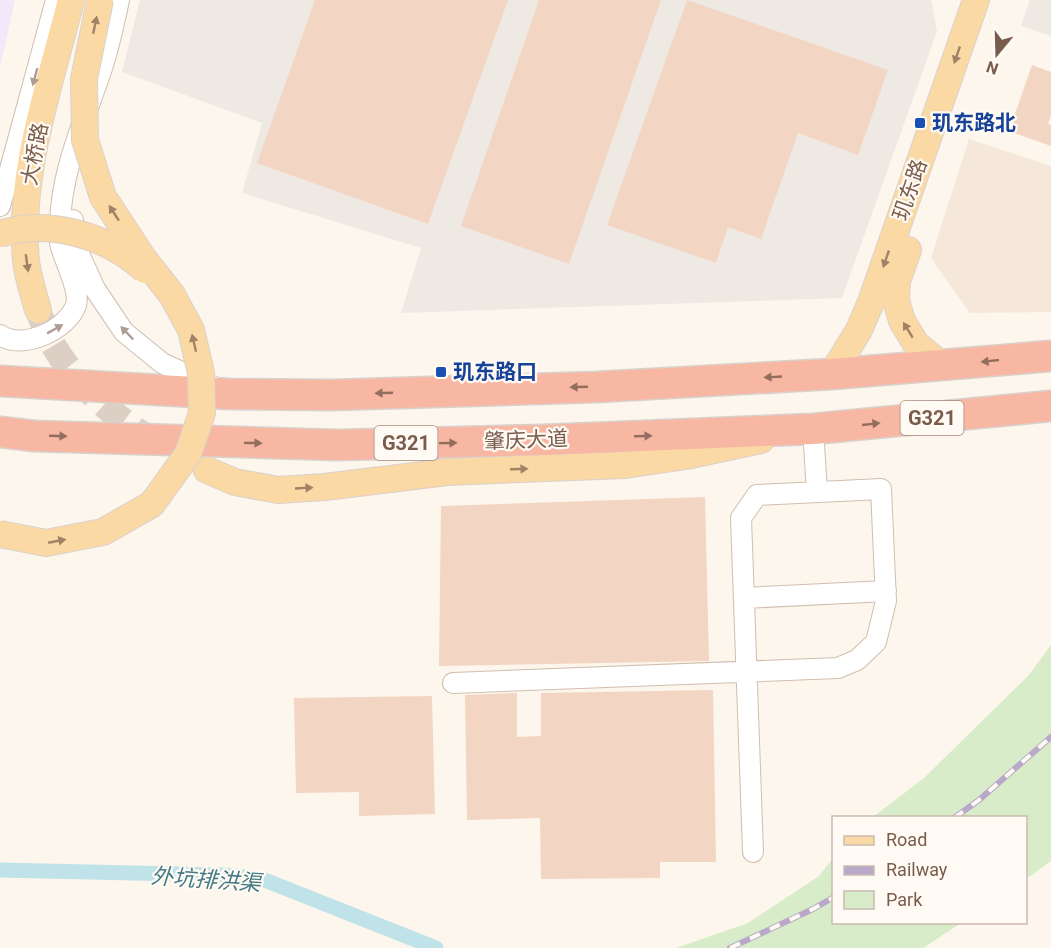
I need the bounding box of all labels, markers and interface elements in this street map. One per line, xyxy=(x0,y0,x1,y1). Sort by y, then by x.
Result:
one-way arrow xyxy=(91,15,100,34)
north arrow xyxy=(967,24,1027,84)
one-way arrow xyxy=(952,46,961,64)
text: N xyxy=(984,57,1001,79)
one-way arrow xyxy=(30,68,39,86)
place label: 玑东路北 xyxy=(932,111,1016,135)
marker: 玑东路北 xyxy=(913,116,927,130)
street label: 大桥路 xyxy=(17,121,53,187)
street label: 玑东路 xyxy=(888,156,932,224)
one-way arrow xyxy=(108,205,119,221)
one-way arrow xyxy=(881,250,891,268)
one-way arrow xyxy=(23,254,32,273)
one-way arrow xyxy=(902,322,913,338)
one-way arrow xyxy=(47,324,64,334)
one-way arrow xyxy=(120,326,134,340)
one-way arrow xyxy=(189,333,199,352)
one-way arrow xyxy=(981,356,1000,366)
place label: 玑东路口 xyxy=(453,360,537,384)
marker: 玑东路口 xyxy=(434,365,448,379)
one-way arrow xyxy=(764,373,783,382)
one-way arrow xyxy=(569,383,588,392)
one-way arrow xyxy=(374,388,393,398)
road number: G321 xyxy=(900,401,964,435)
one-way arrow xyxy=(862,419,881,428)
road number: G321 xyxy=(374,426,438,460)
street label: 肇庆大道 xyxy=(484,427,568,453)
one-way arrow xyxy=(49,432,68,441)
one-way arrow xyxy=(634,432,653,441)
one-way arrow xyxy=(244,438,263,448)
one-way arrow xyxy=(439,438,458,447)
one-way arrow xyxy=(510,465,529,474)
one-way arrow xyxy=(295,484,314,493)
one-way arrow xyxy=(48,536,67,545)
legend xyxy=(832,816,1027,924)
text: Road xyxy=(886,829,927,850)
text: Railway xyxy=(886,859,948,880)
water label: 外坑排洪渠 xyxy=(150,863,265,896)
text: Park xyxy=(886,889,923,910)

